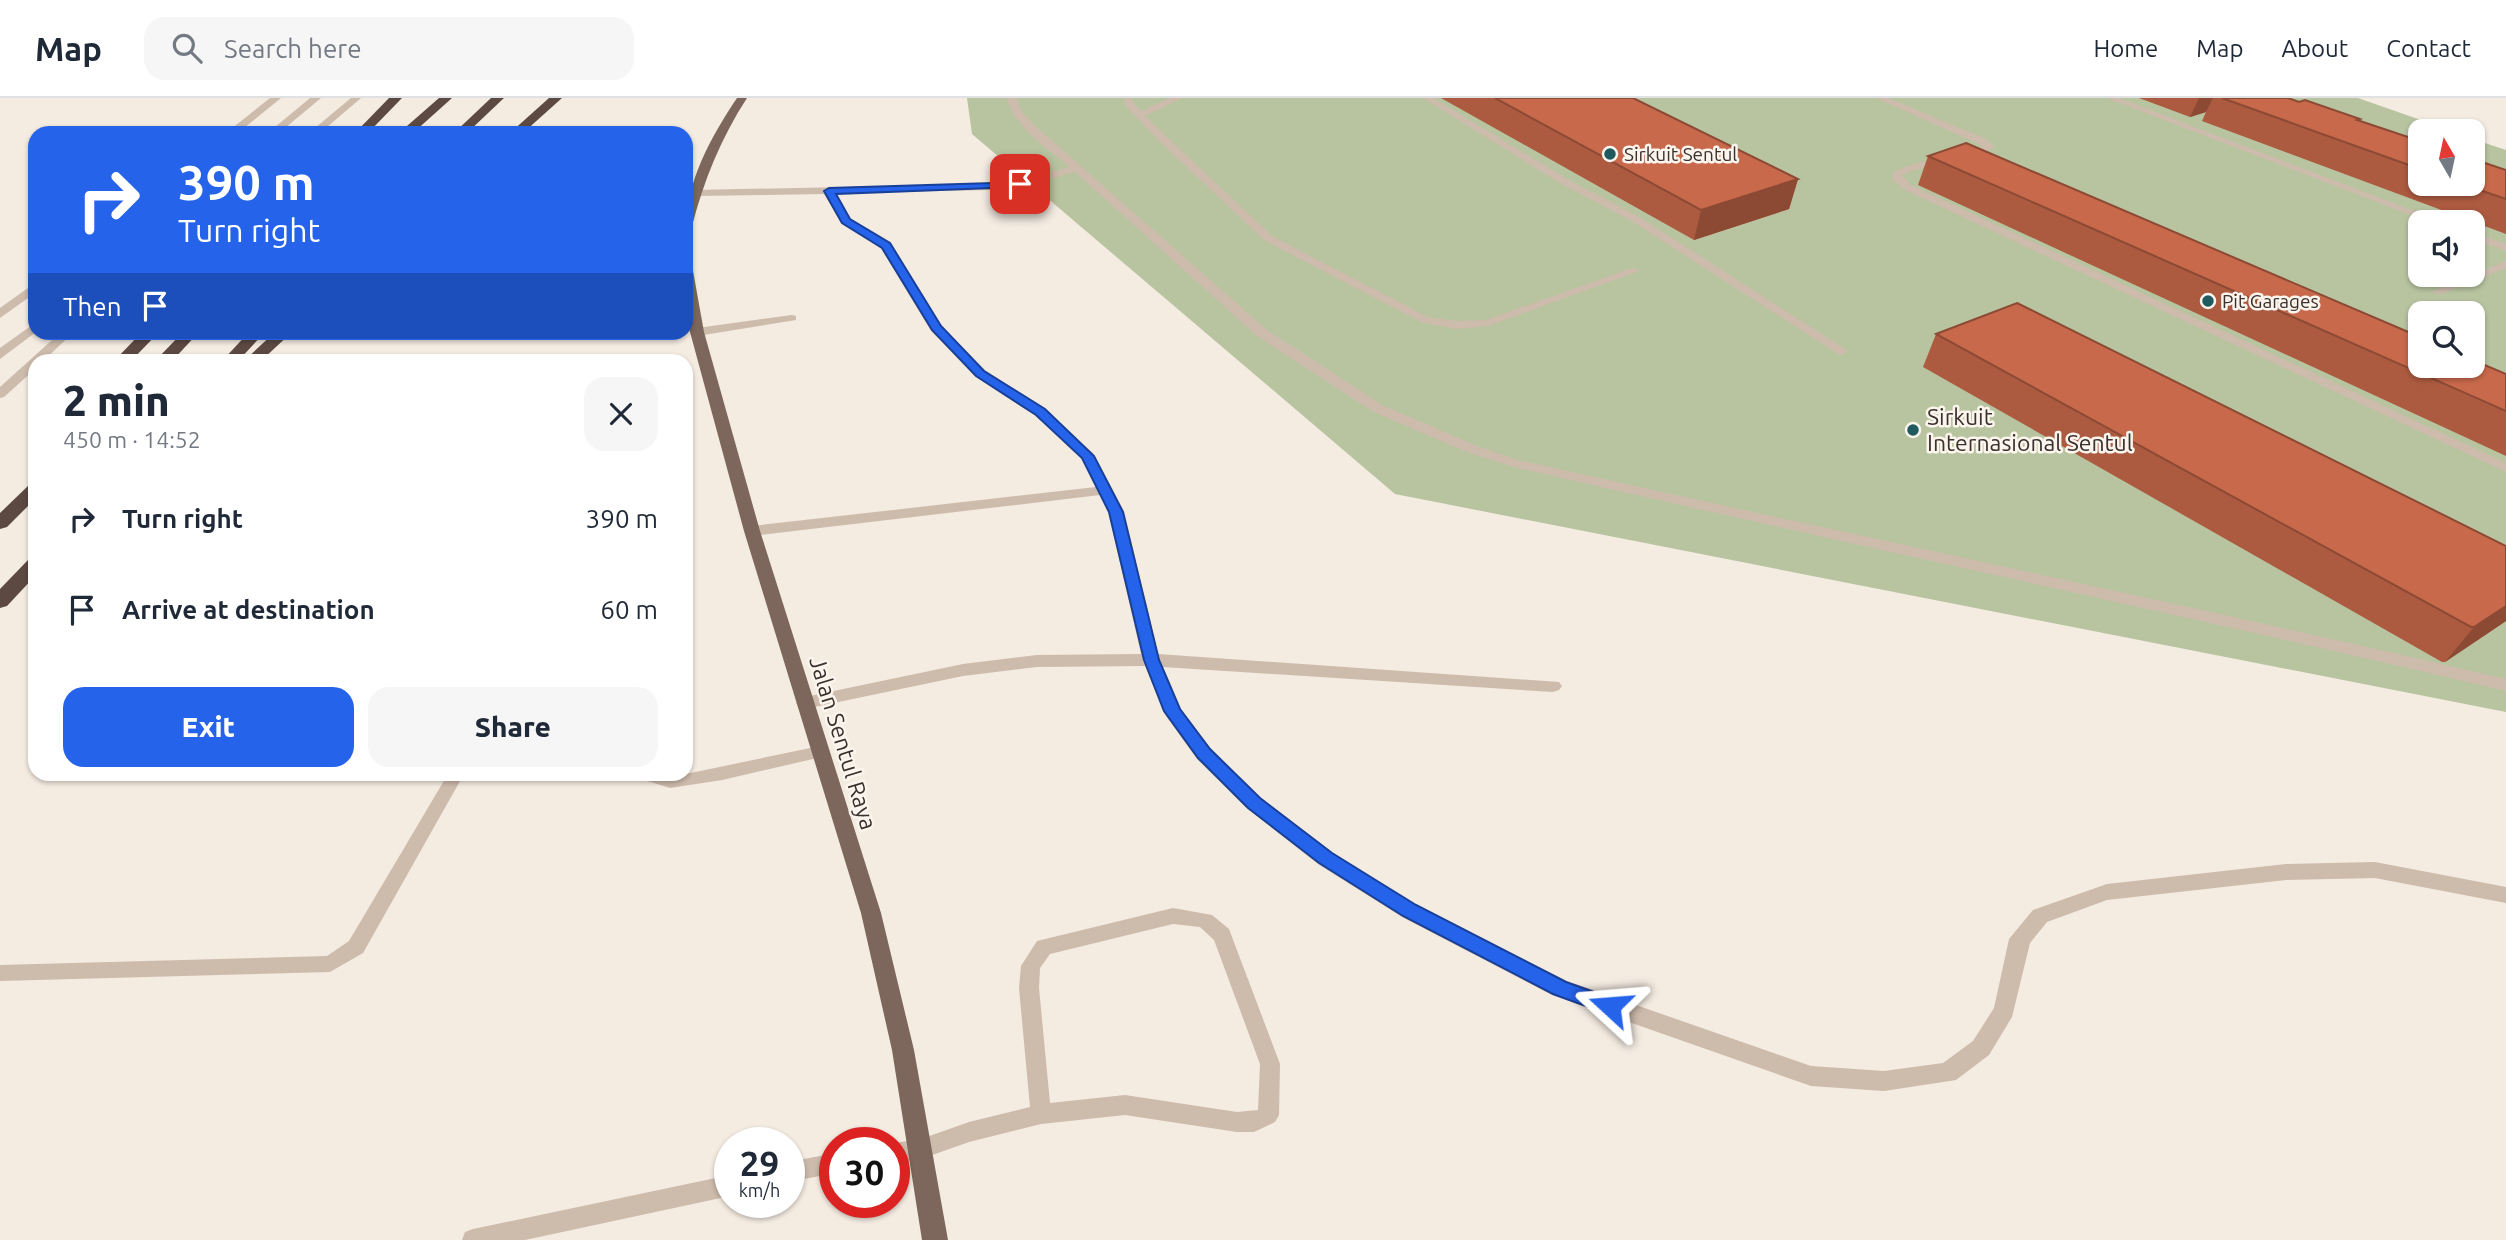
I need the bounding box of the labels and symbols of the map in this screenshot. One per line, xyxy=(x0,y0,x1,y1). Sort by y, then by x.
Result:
north arrow xyxy=(2408,119,2485,196)
place label: Sirkuit Sentul xyxy=(1624,143,1737,165)
marker: Sirkuit Sentul xyxy=(1602,146,1618,162)
pin xyxy=(990,154,1050,214)
place label: Pit Garages xyxy=(2222,290,2319,312)
marker: Pit Garages xyxy=(2200,293,2216,309)
place label: Sirkuit Internasional Sentul xyxy=(1927,404,2133,455)
marker: Sirkuit Internasional Sentul xyxy=(1905,422,1921,438)
street label: Jalan Sentul Raya xyxy=(805,653,882,832)
position arrow xyxy=(1573,969,1647,1043)
speed limit sign: 30 xyxy=(819,1127,910,1218)

